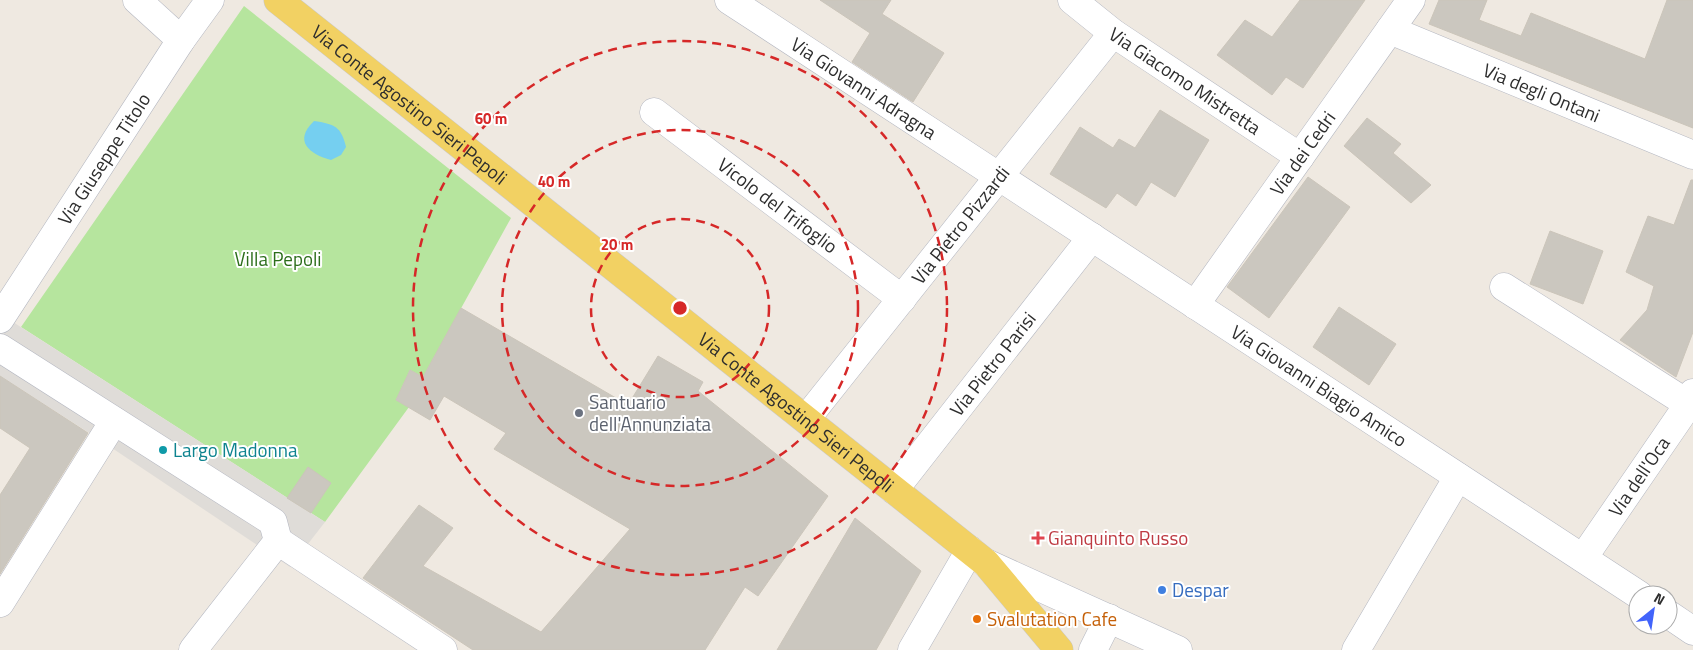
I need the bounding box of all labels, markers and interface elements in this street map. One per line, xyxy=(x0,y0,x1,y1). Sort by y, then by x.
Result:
street label: Via Conte Agostino Sieri Pepoli xyxy=(306,17,514,191)
street label: Via Giacomo Mistretta xyxy=(1103,19,1267,142)
street label: Via Giovanni Adragna xyxy=(785,29,943,146)
street label: Via degli Ontani xyxy=(1479,55,1605,129)
street label: Via Giuseppe Titolo xyxy=(50,87,157,230)
street label: Via dei Cedri xyxy=(1262,105,1342,201)
text: 60 m xyxy=(475,107,507,130)
street label: Vicolo del Trifoglio xyxy=(712,150,844,260)
street label: Via Pietro Pizzardi xyxy=(904,159,1016,290)
text: 40 m xyxy=(538,170,570,193)
text: 20 m xyxy=(601,233,633,256)
park label: Villa Pepoli xyxy=(234,244,322,273)
centre of rings xyxy=(671,299,689,317)
street label: Via Pietro Parisi xyxy=(942,305,1042,422)
street label: Via Giovanni Biagio Amico xyxy=(1226,317,1413,454)
street label: Via Conte Agostino Sieri Pepoli xyxy=(692,325,901,499)
place label: Santuario dell'Annunziata xyxy=(589,387,712,438)
marker: Santuario dell'Annunziata xyxy=(573,407,585,419)
street label: Via dell'Oca xyxy=(1601,430,1677,522)
place label: Largo Madonna xyxy=(173,435,298,464)
marker: Largo Madonna xyxy=(157,444,169,456)
place label: Gianquinto Russo xyxy=(1048,523,1188,552)
marker: Gianquinto Russo xyxy=(1032,532,1044,544)
place label: Despar xyxy=(1172,575,1229,604)
marker: Despar xyxy=(1156,584,1168,596)
north arrow xyxy=(1628,585,1678,635)
text: N xyxy=(1650,587,1669,610)
place label: Svalutation Cafe xyxy=(987,604,1117,633)
marker: Svalutation Cafe xyxy=(971,613,983,625)

